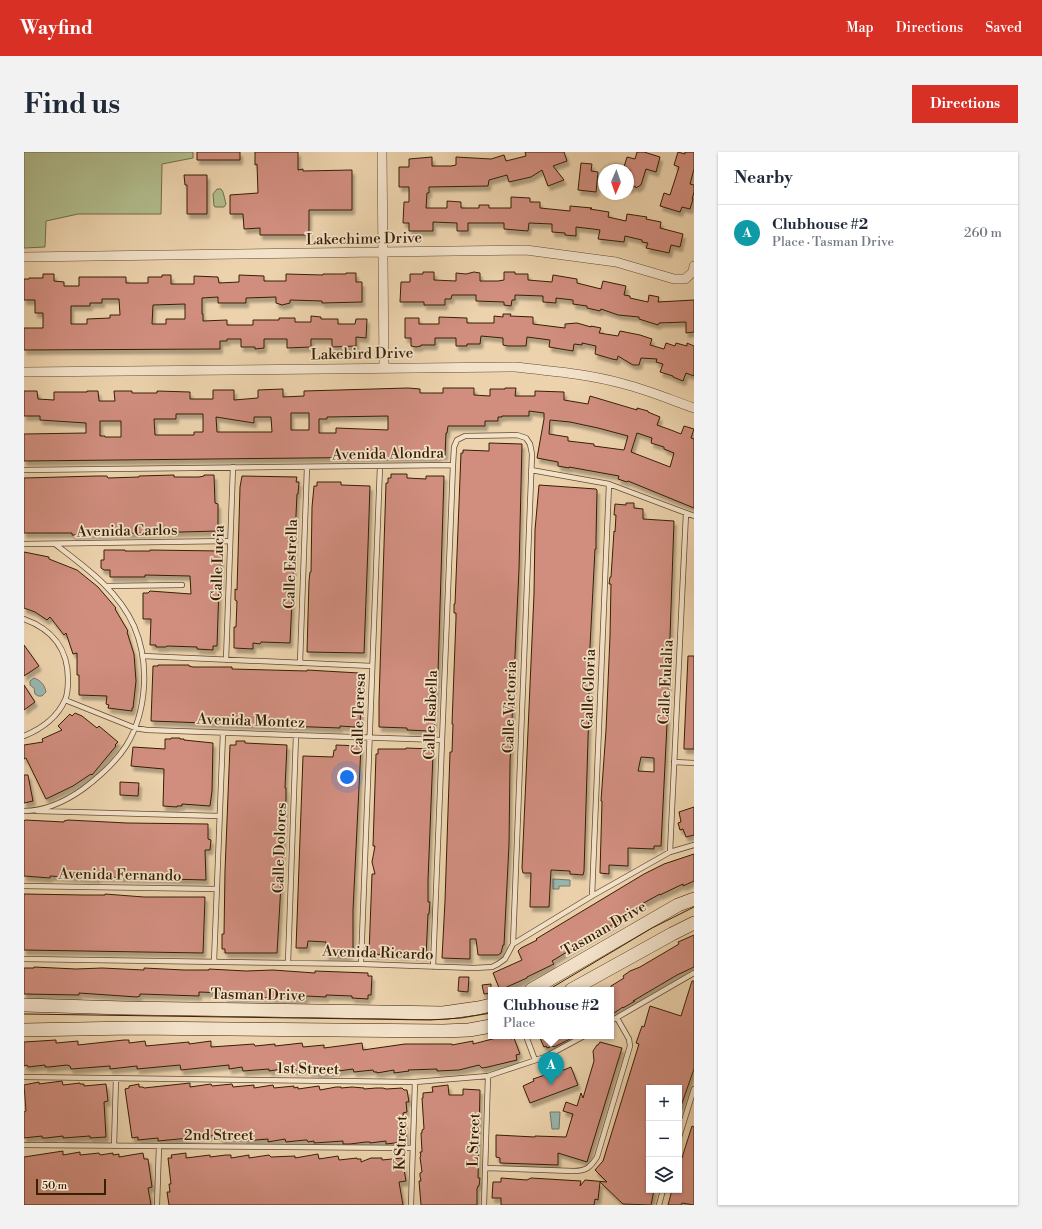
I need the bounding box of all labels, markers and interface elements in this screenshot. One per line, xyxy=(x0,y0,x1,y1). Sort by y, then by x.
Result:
text: Wayfind xyxy=(20,16,93,40)
text: Map xyxy=(846,19,874,37)
text: Directions xyxy=(896,19,963,37)
text: Saved xyxy=(985,19,1022,37)
button: Directions xyxy=(912,85,1018,123)
text: Find us xyxy=(24,87,120,122)
north arrow xyxy=(598,164,634,200)
text: Nearby xyxy=(734,167,793,189)
text: Clubhouse #2 xyxy=(772,215,868,234)
text: A xyxy=(742,225,752,241)
text: 260 m xyxy=(964,225,1002,241)
street label: Lakechime Drive xyxy=(306,228,422,250)
text: Place · Tasman Drive xyxy=(772,234,894,250)
street label: Lakebird Drive xyxy=(311,344,413,364)
street label: Avenida Alondra xyxy=(331,444,445,464)
street label: Calle Estrella xyxy=(280,518,302,609)
street label: Avenida Carlos xyxy=(75,521,178,541)
street label: Calle Lucia xyxy=(207,524,229,601)
street label: Calle Eulalia xyxy=(654,638,678,725)
street label: Calle Gloria xyxy=(578,648,600,730)
street label: Calle Victoria xyxy=(499,660,521,754)
street label: Calle Isabella xyxy=(420,669,442,760)
street label: Calle Teresa xyxy=(348,672,370,755)
street label: Avenida Montez xyxy=(196,710,305,732)
your location xyxy=(337,767,357,787)
street label: Calle Dolores xyxy=(269,802,291,894)
street label: Avenida Fernando xyxy=(57,864,182,886)
street label: Tasman Drive xyxy=(558,897,650,961)
street label: Avenida Ricardo xyxy=(321,942,434,964)
street label: Tasman Drive xyxy=(210,985,306,1005)
popup xyxy=(488,987,614,1039)
text: Clubhouse #2 xyxy=(503,996,599,1015)
text: Place xyxy=(503,1015,535,1031)
pin: A xyxy=(538,1052,564,1085)
street label: 1st Street xyxy=(277,1059,340,1079)
map controls xyxy=(646,1085,682,1193)
button: + xyxy=(646,1085,682,1121)
street label: L Street xyxy=(464,1112,484,1167)
street label: K Street xyxy=(391,1115,411,1171)
button: − xyxy=(646,1121,682,1157)
street label: 2nd Street xyxy=(184,1126,255,1145)
button: layers xyxy=(646,1157,682,1193)
scale bar xyxy=(36,1177,106,1196)
text: 50 m xyxy=(42,1179,67,1193)

